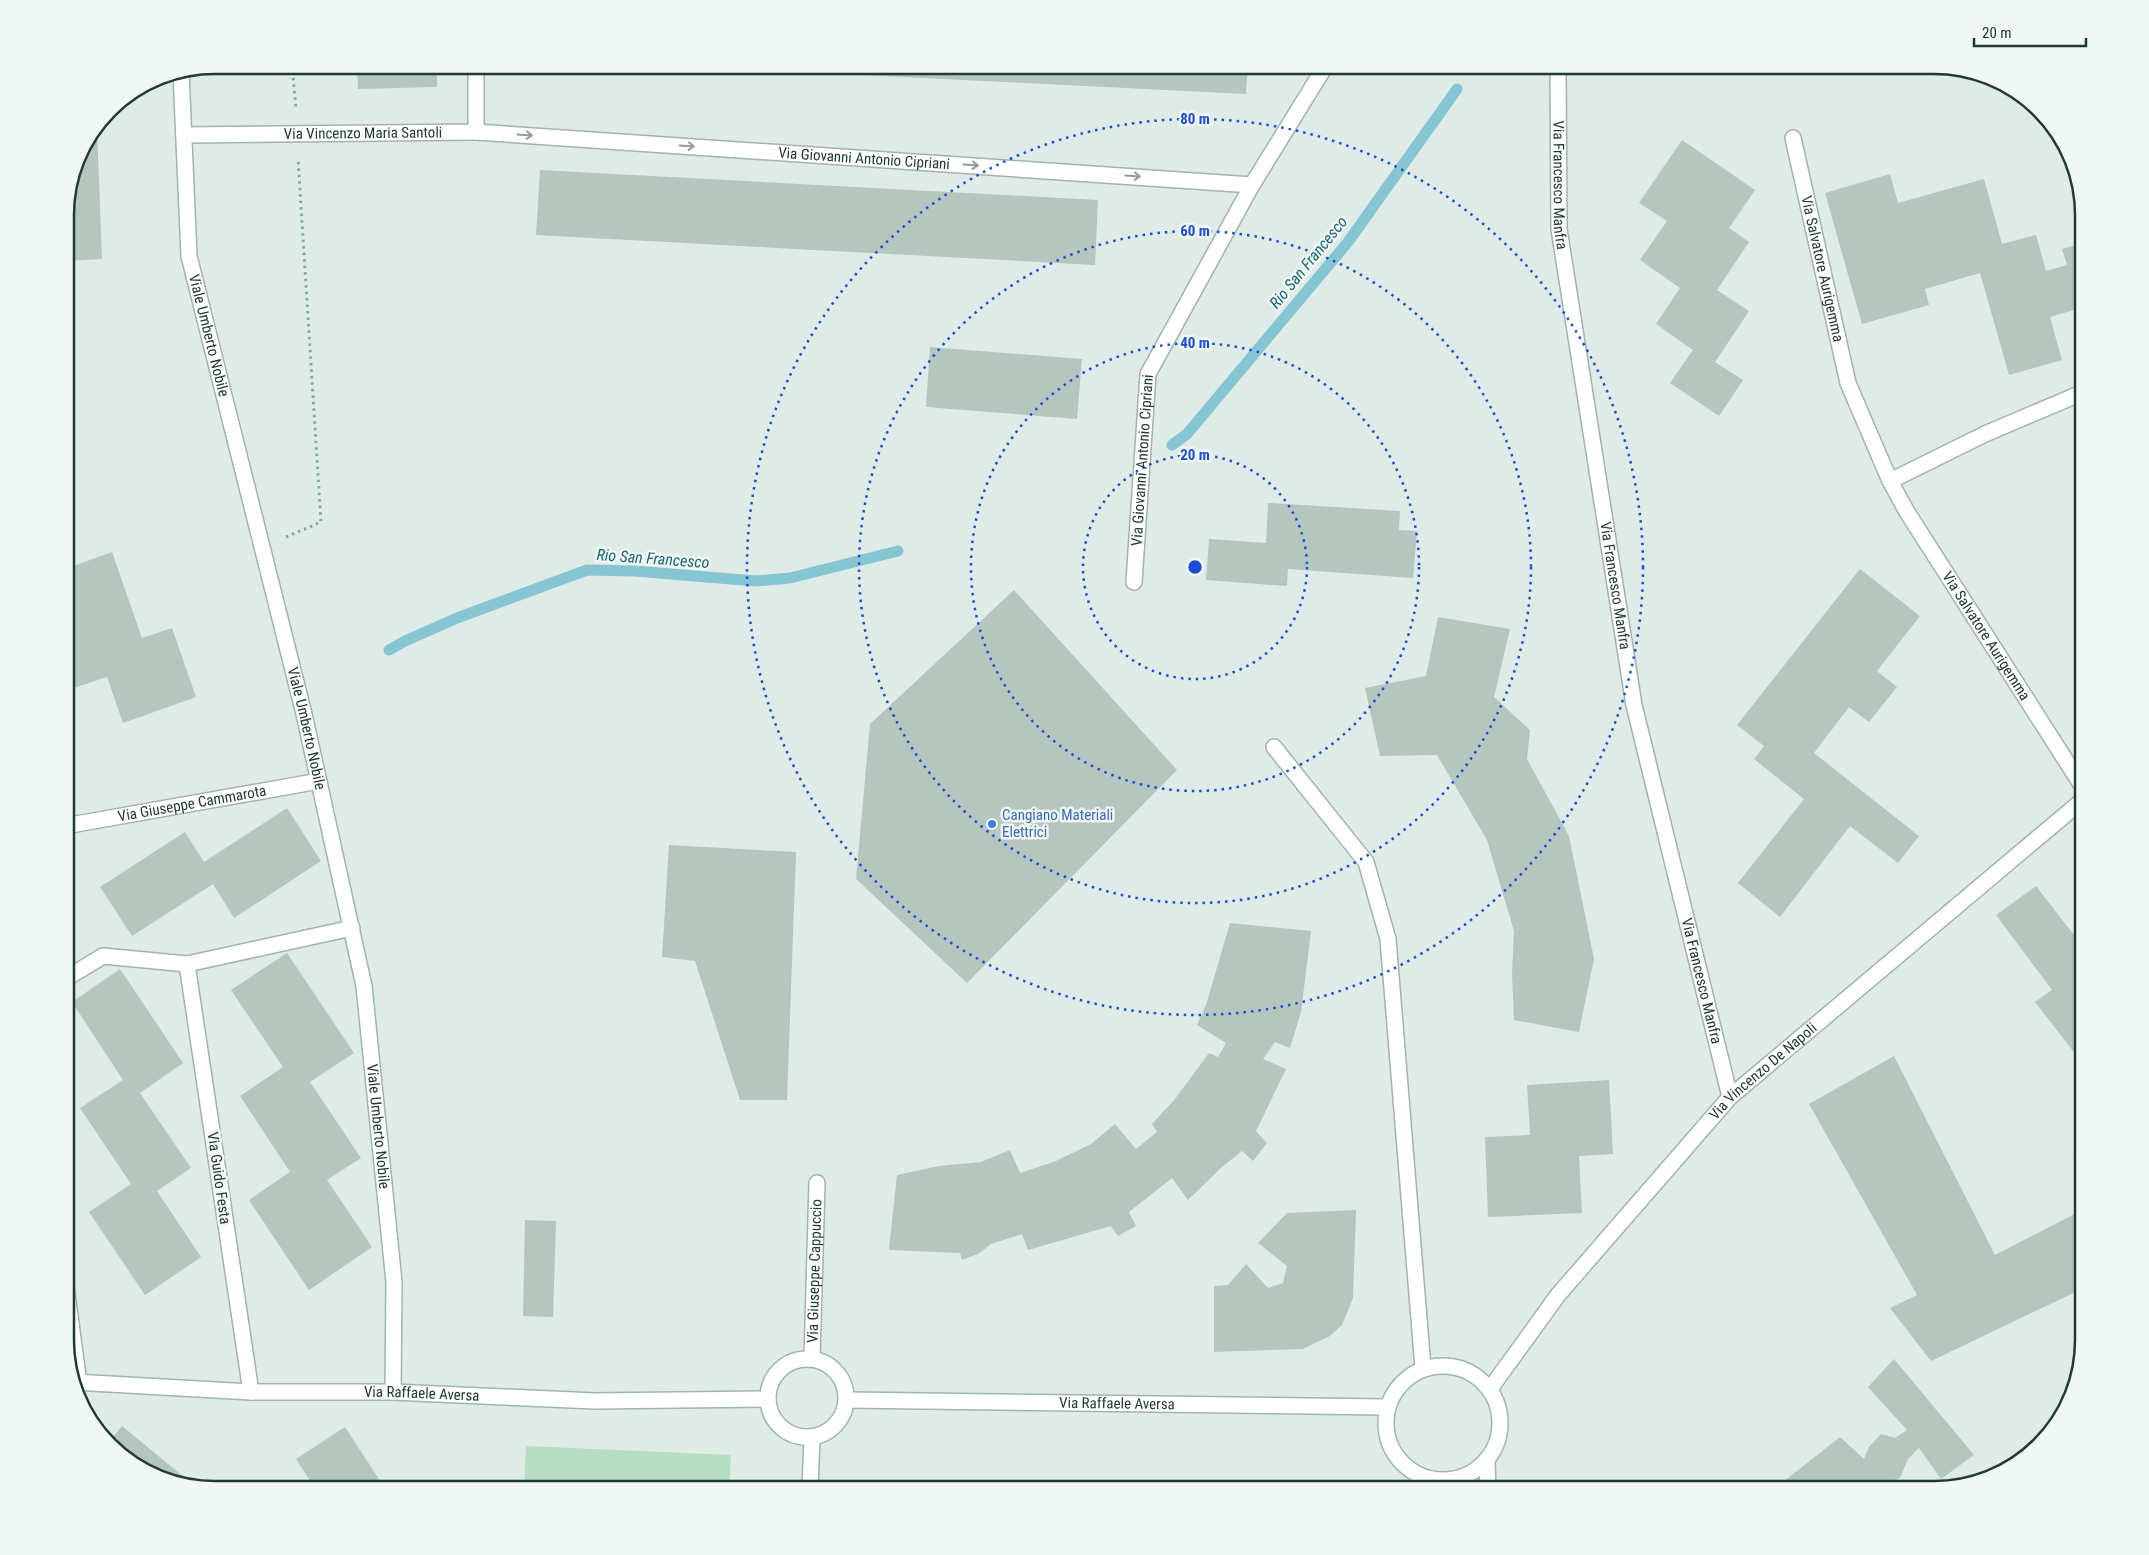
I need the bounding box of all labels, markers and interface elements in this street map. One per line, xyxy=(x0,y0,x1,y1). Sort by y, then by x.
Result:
scale bar xyxy=(1974,15,2086,47)
text: 20 m xyxy=(1982,24,2012,42)
text: 80 m xyxy=(1180,110,1210,128)
street label: Via Francesco Manfra xyxy=(1549,120,1571,251)
street label: Via Vincenzo Maria Santoli xyxy=(284,123,442,143)
one-way arrow xyxy=(516,130,532,140)
one-way arrow xyxy=(678,141,694,151)
street label: Via Giovanni Antonio Cipriani xyxy=(778,144,950,173)
one-way arrow xyxy=(963,161,979,170)
one-way arrow xyxy=(1125,172,1141,181)
street label: Via Salvatore Aurigemma xyxy=(1797,194,1847,344)
water label: Rio San Francesco xyxy=(1265,212,1351,312)
text: 60 m xyxy=(1180,222,1210,240)
street label: Viale Umberto Nobile xyxy=(185,272,233,398)
text: 40 m xyxy=(1180,334,1210,352)
street label: Via Giovanni Antonio Cipriani xyxy=(1127,374,1157,547)
text: 20 m xyxy=(1180,446,1210,464)
street label: Via Francesco Manfra xyxy=(1596,520,1634,651)
water label: Rio San Francesco xyxy=(596,545,710,572)
centre of rings xyxy=(1186,558,1204,576)
street label: Via Salvatore Aurigemma xyxy=(1938,568,2034,704)
street label: Viale Umberto Nobile xyxy=(284,665,329,792)
street label: Via Giuseppe Cammarota xyxy=(116,782,268,825)
place label: Cangiano Materiali Elettrici xyxy=(1002,806,1113,841)
marker: Cangiano Materiali Elettrici xyxy=(986,818,998,830)
street label: Via Francesco Manfra xyxy=(1677,916,1726,1046)
street label: Via Vincenzo De Napoli xyxy=(1705,1019,1820,1123)
street label: Viale Umberto Nobile xyxy=(363,1063,394,1190)
street label: Via Guido Festa xyxy=(204,1131,234,1225)
street label: Via Giuseppe Cappuccio xyxy=(803,1199,826,1343)
street label: Via Raffaele Aversa xyxy=(364,1383,480,1405)
street label: Via Raffaele Aversa xyxy=(1059,1394,1175,1413)

